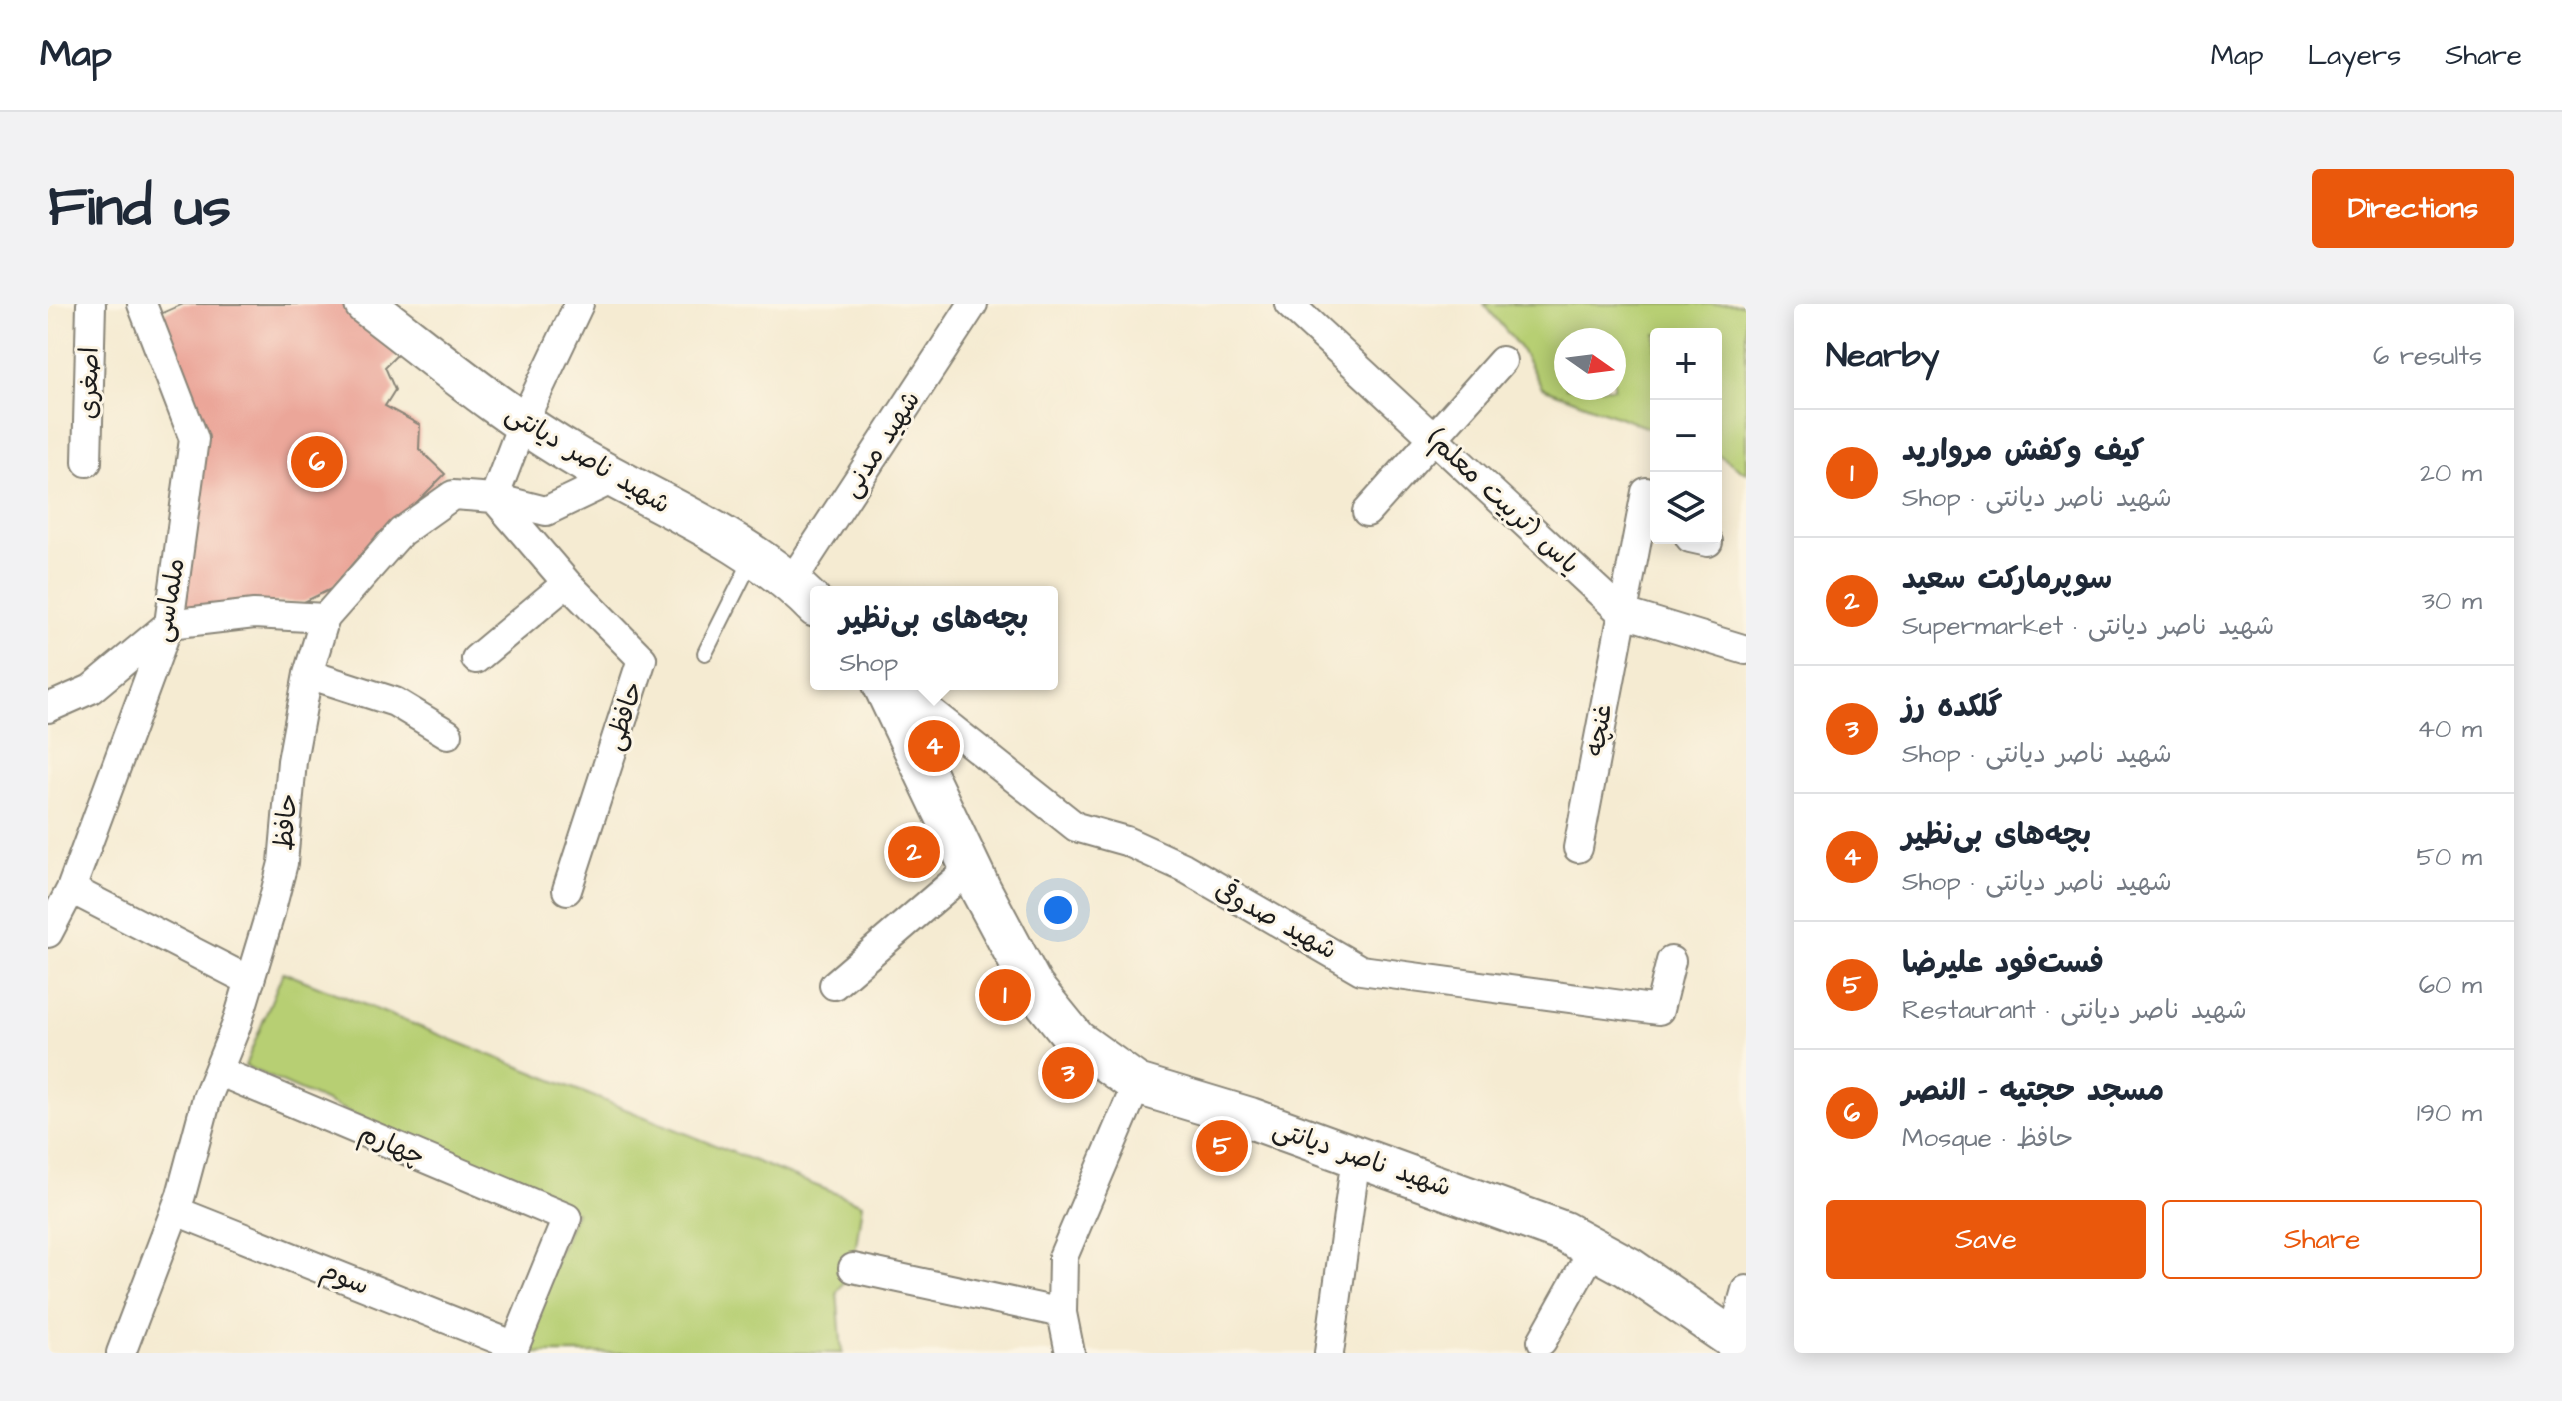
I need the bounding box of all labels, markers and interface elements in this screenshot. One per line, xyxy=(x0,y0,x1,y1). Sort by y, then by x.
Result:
text: Map xyxy=(40,29,112,81)
text: Map xyxy=(2211,36,2264,75)
text: Layers xyxy=(2308,36,2401,75)
text: Share xyxy=(2445,36,2522,75)
text: Find us xyxy=(48,169,231,247)
button: Directions xyxy=(2312,169,2514,248)
north arrow xyxy=(1554,328,1626,400)
map controls xyxy=(1650,328,1722,544)
button: + xyxy=(1650,328,1722,400)
text: Nearby xyxy=(1826,332,1940,380)
text: 6 results xyxy=(2373,338,2482,374)
street label: اصغری xyxy=(70,346,108,420)
street label: شهید مدنی xyxy=(833,384,929,504)
street label: شهید ناصر دیانتی xyxy=(499,396,677,522)
button: − xyxy=(1650,400,1722,472)
street label: یاس (تربیت معلم) xyxy=(1418,421,1588,583)
text: کیف و‌کفش مروارید xyxy=(1902,430,2145,472)
pin: 6 xyxy=(291,432,343,492)
text: 1 xyxy=(1850,455,1854,491)
text: 20 m xyxy=(2420,455,2482,491)
button: layers xyxy=(1650,472,1722,544)
text: Shop · شهید ناصر دیانتی xyxy=(1902,480,2172,516)
street label: ملماسی xyxy=(144,555,194,645)
text: سوپرمارکت سعید xyxy=(1902,558,2112,600)
text: 2 xyxy=(1845,583,1859,619)
text: 30 m xyxy=(2422,583,2482,619)
popup xyxy=(810,586,1058,690)
text: بچه‌های بی‌نظیر xyxy=(839,598,1029,640)
text: Supermarket · شهید ناصر دیانتی xyxy=(1902,608,2274,644)
text: Shop xyxy=(839,645,898,681)
street label: حافظی xyxy=(596,677,652,755)
text: گلکده رز xyxy=(1902,686,2002,728)
street label: غنچه xyxy=(1577,701,1621,759)
text: 3 xyxy=(1845,711,1859,747)
text: 40 m xyxy=(2417,711,2482,747)
pin: 4 xyxy=(908,716,960,776)
text: Shop · شهید ناصر دیانتی xyxy=(1902,736,2172,772)
street label: حافظ xyxy=(266,792,306,852)
text: بچه‌های بی‌نظیر xyxy=(1902,814,2091,856)
pin: 2 xyxy=(888,822,940,882)
text: 4 xyxy=(1843,839,1861,875)
text: 50 m xyxy=(2417,839,2482,875)
text: Shop · شهید ناصر دیانتی xyxy=(1902,864,2172,900)
street label: شهید صدوقی xyxy=(1209,872,1343,968)
your location xyxy=(1038,890,1078,930)
text: فست‌فود علیرضا xyxy=(1902,942,2104,984)
pin: 1 xyxy=(979,965,1031,1025)
text: 5 xyxy=(1843,967,1861,1003)
text: 60 m xyxy=(2419,967,2482,1003)
text: Restaurant · شهید ناصر دیانتی xyxy=(1902,992,2247,1028)
pin: 3 xyxy=(1042,1043,1094,1103)
text: مسجد حجتیه - النصر xyxy=(1902,1070,2164,1112)
text: 6 xyxy=(1844,1095,1860,1131)
text: 190 m xyxy=(2417,1095,2482,1131)
street label: شهید ناصر دیانتی xyxy=(1268,1111,1456,1205)
street label: چهارم xyxy=(353,1115,431,1176)
pin: 5 xyxy=(1196,1116,1248,1176)
text: Mosque · حافظ xyxy=(1902,1120,2073,1156)
button: Save xyxy=(1826,1200,2146,1279)
button: Share xyxy=(2162,1200,2482,1279)
street label: سوم xyxy=(315,1252,375,1305)

